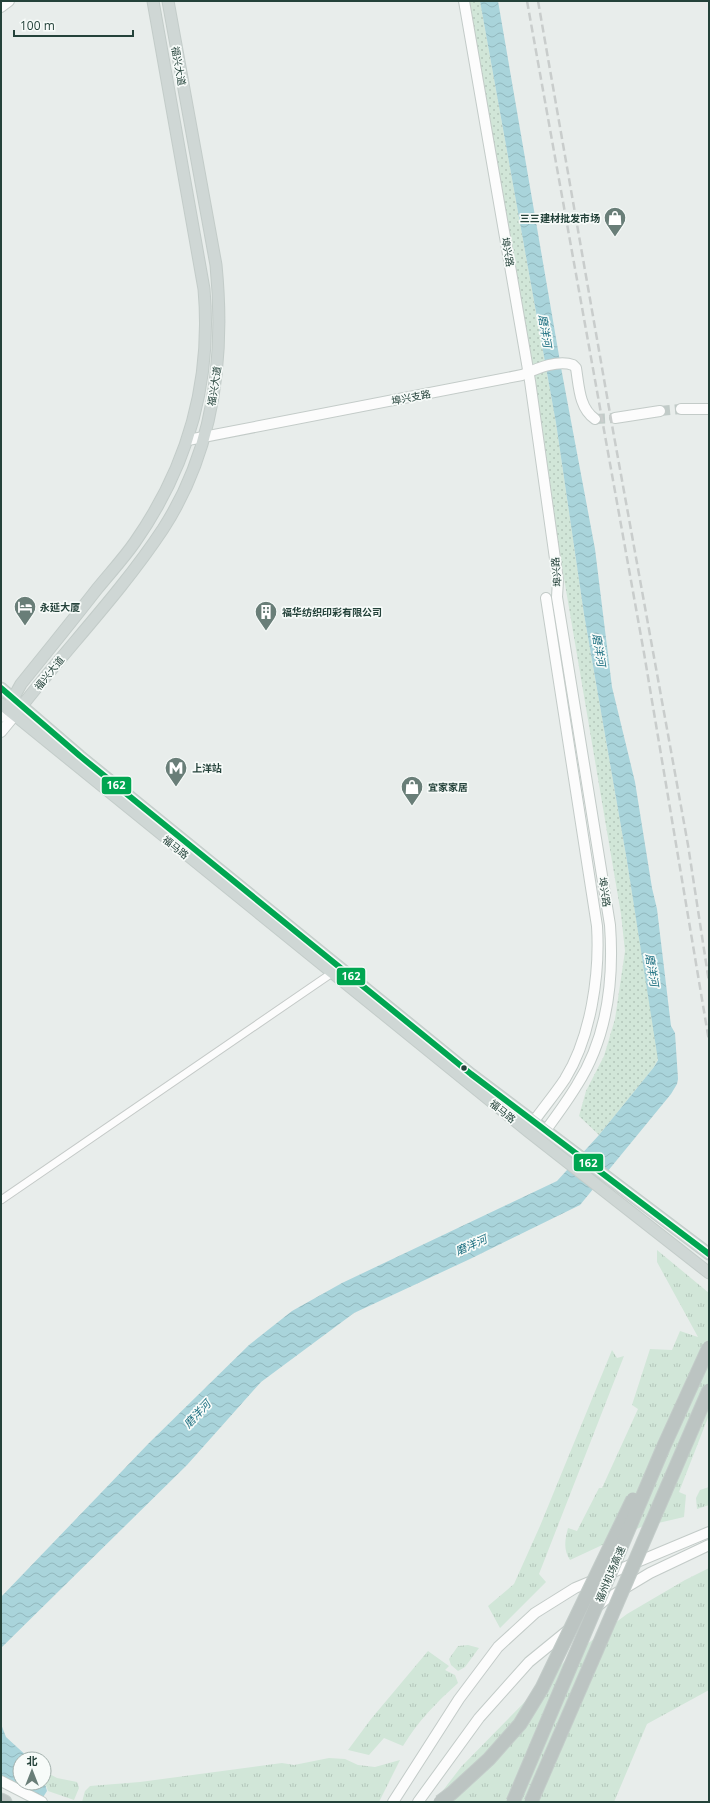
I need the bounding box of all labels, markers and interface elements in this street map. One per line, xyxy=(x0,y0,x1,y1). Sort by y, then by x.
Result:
scale bar xyxy=(14,12,133,38)
text: 100 m xyxy=(20,17,55,34)
street label: 福兴大道 xyxy=(169,45,189,87)
shop icon: 三三建材批发市场 xyxy=(602,205,628,238)
place label: 三三建材批发市场 xyxy=(520,211,600,225)
street label: 埠兴路 xyxy=(499,236,517,268)
water label: 磨洋河 xyxy=(536,313,556,350)
street label: 福兴大道 xyxy=(204,365,224,407)
street label: 埠兴支路 xyxy=(390,386,432,408)
street label: 埠兴路 xyxy=(548,556,564,588)
hotel icon: 永延大厦 xyxy=(12,594,38,627)
building icon: 福华纺织印彩有限公司 xyxy=(253,599,279,632)
place label: 永延大厦 xyxy=(40,600,80,614)
place label: 福华纺织印彩有限公司 xyxy=(282,605,382,619)
water label: 磨洋河 xyxy=(590,632,610,669)
street label: 福兴大道 xyxy=(31,653,67,693)
metro station icon: 上洋站 xyxy=(163,755,189,788)
place label: 上洋站 xyxy=(192,761,222,775)
shop icon: 宜家家居 xyxy=(399,774,425,807)
line badge: 162 xyxy=(101,776,132,795)
text: 162 xyxy=(107,777,125,792)
place label: 宜家家居 xyxy=(428,780,468,794)
street label: 福马路 xyxy=(160,832,192,862)
street label: 埠兴路 xyxy=(596,876,614,908)
water label: 磨洋河 xyxy=(643,952,663,989)
line badge: 162 xyxy=(336,967,366,986)
text: 162 xyxy=(342,968,360,983)
unlabelled marker xyxy=(459,1063,469,1073)
street label: 福马路 xyxy=(487,1096,519,1126)
line badge: 162 xyxy=(573,1153,604,1172)
text: 162 xyxy=(579,1155,597,1170)
water label: 磨洋河 xyxy=(453,1230,491,1258)
water label: 磨洋河 xyxy=(180,1395,215,1431)
street label: 福州机场高速 xyxy=(592,1544,628,1604)
north arrow xyxy=(12,1751,52,1791)
text: 北 xyxy=(27,1753,38,1768)

